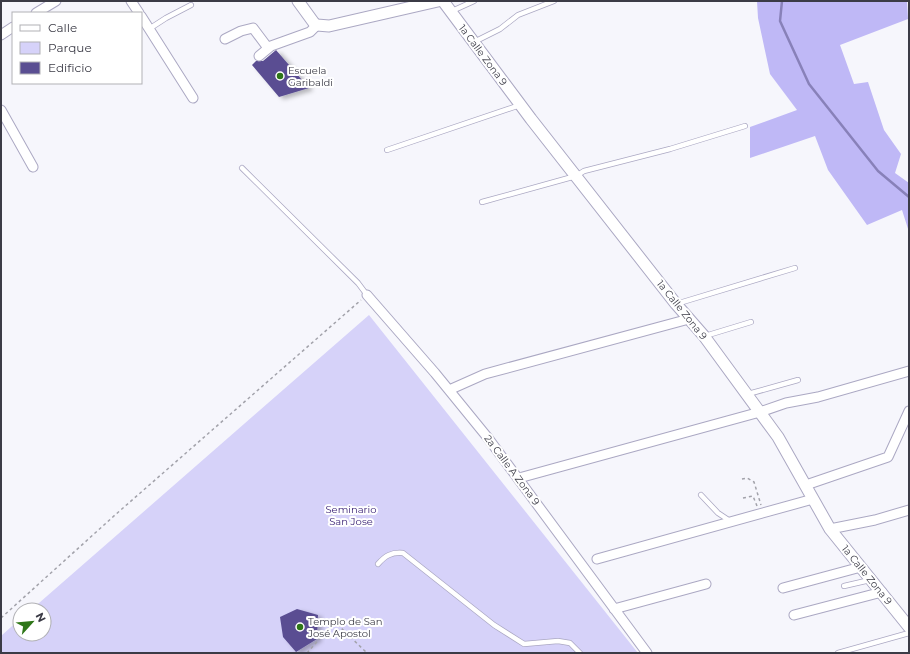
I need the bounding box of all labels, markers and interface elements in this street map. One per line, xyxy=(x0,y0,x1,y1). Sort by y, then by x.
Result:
legend xyxy=(12,12,142,84)
text: Calle xyxy=(48,20,77,35)
street label: 1a Calle Zona 9 xyxy=(456,22,510,88)
text: Parque xyxy=(48,40,92,55)
text: Edificio xyxy=(48,60,92,75)
place label: Escuela Garibaldi xyxy=(288,64,333,89)
marker: Escuela Garibaldi xyxy=(275,71,285,81)
street label: 1a Calle Zona 9 xyxy=(654,278,710,342)
street label: 2a Calle A Zona 9 xyxy=(481,432,543,508)
park label: Seminario San Jose xyxy=(325,503,377,528)
street label: 1a Calle Zona 9 xyxy=(839,543,895,607)
north arrow xyxy=(12,602,52,642)
text: N xyxy=(33,610,49,625)
place label: Templo de San José Apostol xyxy=(307,615,382,640)
marker: Templo de San José Apostol xyxy=(295,622,305,632)

